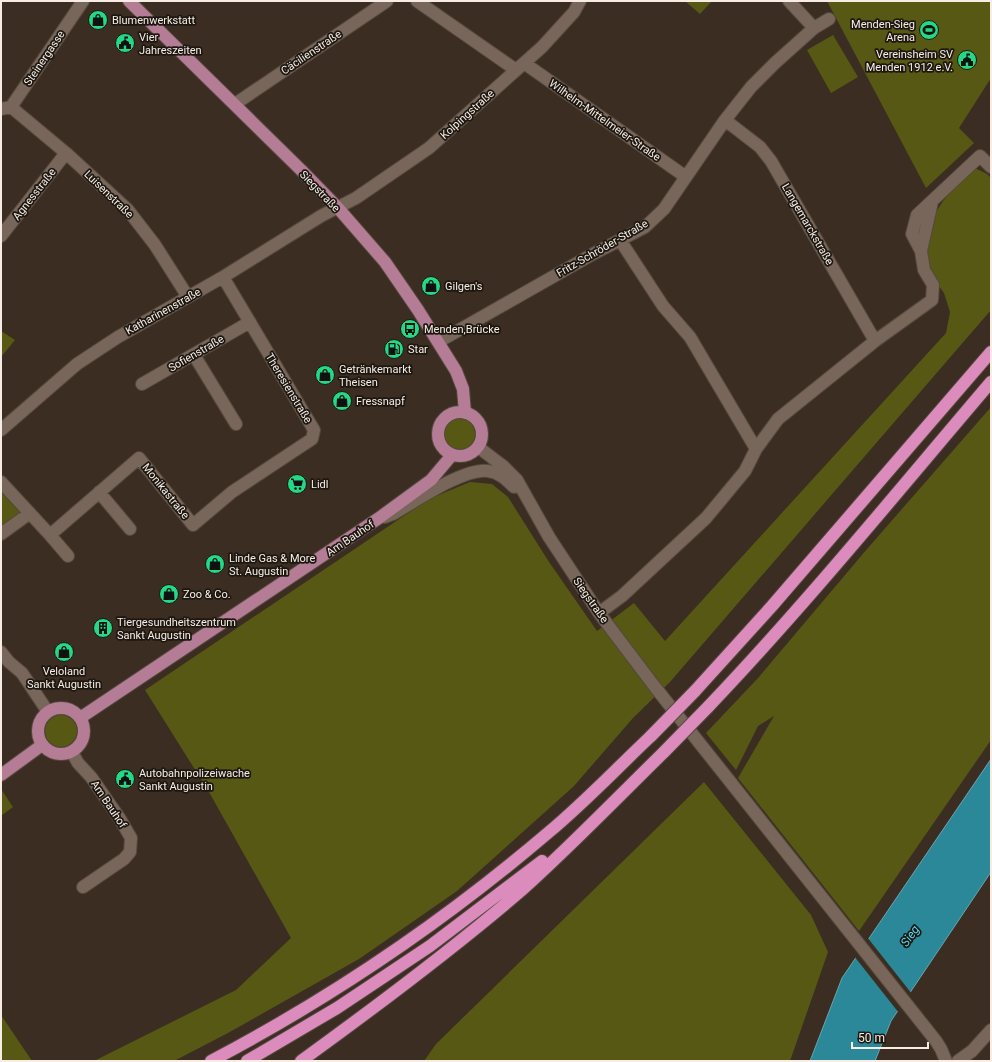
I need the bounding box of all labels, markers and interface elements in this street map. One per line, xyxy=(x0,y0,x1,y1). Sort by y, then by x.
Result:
shop icon: Blumenwerkstatt xyxy=(87,9,109,31)
place label: Blumenwerkstatt xyxy=(112,14,195,27)
place label: Menden-Sieg Arena xyxy=(851,18,915,44)
sports icon: Menden-Sieg Arena xyxy=(918,19,940,41)
street label: Cäcilienstraße xyxy=(279,27,344,77)
street label: Steinergasse xyxy=(21,28,68,88)
place label: Vier Jahreszeiten xyxy=(139,31,202,57)
public building icon: Vier Jahreszeiten xyxy=(114,32,136,54)
place label: Vereinsheim SV Menden 1912 e.V. xyxy=(866,48,953,74)
public building icon: Vereinsheim SV Menden 1912 e.V. xyxy=(956,49,978,71)
street label: Wilhelm-Mittelmeier-Straße xyxy=(546,77,663,164)
street label: Kolpingstraße xyxy=(438,87,497,142)
street label: Agnesstraße xyxy=(10,166,59,223)
street label: Luisenstraße xyxy=(81,168,136,221)
street label: Siegstraße xyxy=(297,168,343,215)
street label: Langemarckstraße xyxy=(779,181,836,267)
street label: Fritz-Schröder-Straße xyxy=(554,217,650,280)
shop icon: Gilgen's xyxy=(420,275,442,297)
place label: Gilgen's xyxy=(445,280,483,293)
street label: Katharinenstraße xyxy=(123,285,203,337)
bus stop icon: Menden,Brücke xyxy=(399,318,421,340)
place label: Menden,Brücke xyxy=(424,323,500,336)
street label: Sofienstraße xyxy=(166,332,226,375)
fuel station icon: Star xyxy=(383,338,405,360)
place label: Star xyxy=(408,343,428,356)
street label: Theresienstraße xyxy=(263,351,315,426)
place label: Getränkemarkt Theisen xyxy=(339,363,412,389)
shop icon: Getränkemarkt Theisen xyxy=(314,364,336,386)
shop icon: Fressnapf xyxy=(331,390,353,412)
place label: Fressnapf xyxy=(356,395,405,408)
street label: Monikastraße xyxy=(139,461,192,522)
supermarket icon: Lidl xyxy=(286,473,308,495)
place label: Lidl xyxy=(311,478,328,491)
street label: Am Bauhof xyxy=(324,518,377,559)
place label: Linde Gas & More St. Augustin xyxy=(229,552,315,578)
shop icon: Linde Gas & More St. Augustin xyxy=(204,553,226,575)
street label: Siegstraße xyxy=(570,575,611,626)
shop icon: Zoo & Co. xyxy=(158,583,180,605)
place label: Zoo & Co. xyxy=(183,588,231,601)
place label: Tiergesundheitszentrum Sankt Augustin xyxy=(117,616,236,642)
building icon: Tiergesundheitszentrum Sankt Augustin xyxy=(92,617,114,639)
shop icon: Veloland Sankt Augustin xyxy=(53,641,75,663)
place label: Veloland Sankt Augustin xyxy=(27,665,101,691)
place label: Autobahnpolizeiwache Sankt Augustin xyxy=(139,767,250,793)
public building icon: Autobahnpolizeiwache Sankt Augustin xyxy=(114,768,136,790)
street label: Am Bauhof xyxy=(88,778,129,831)
water label: Sieg xyxy=(898,922,922,949)
scale bar xyxy=(852,1024,928,1050)
text: 50 m xyxy=(858,1031,885,1045)

